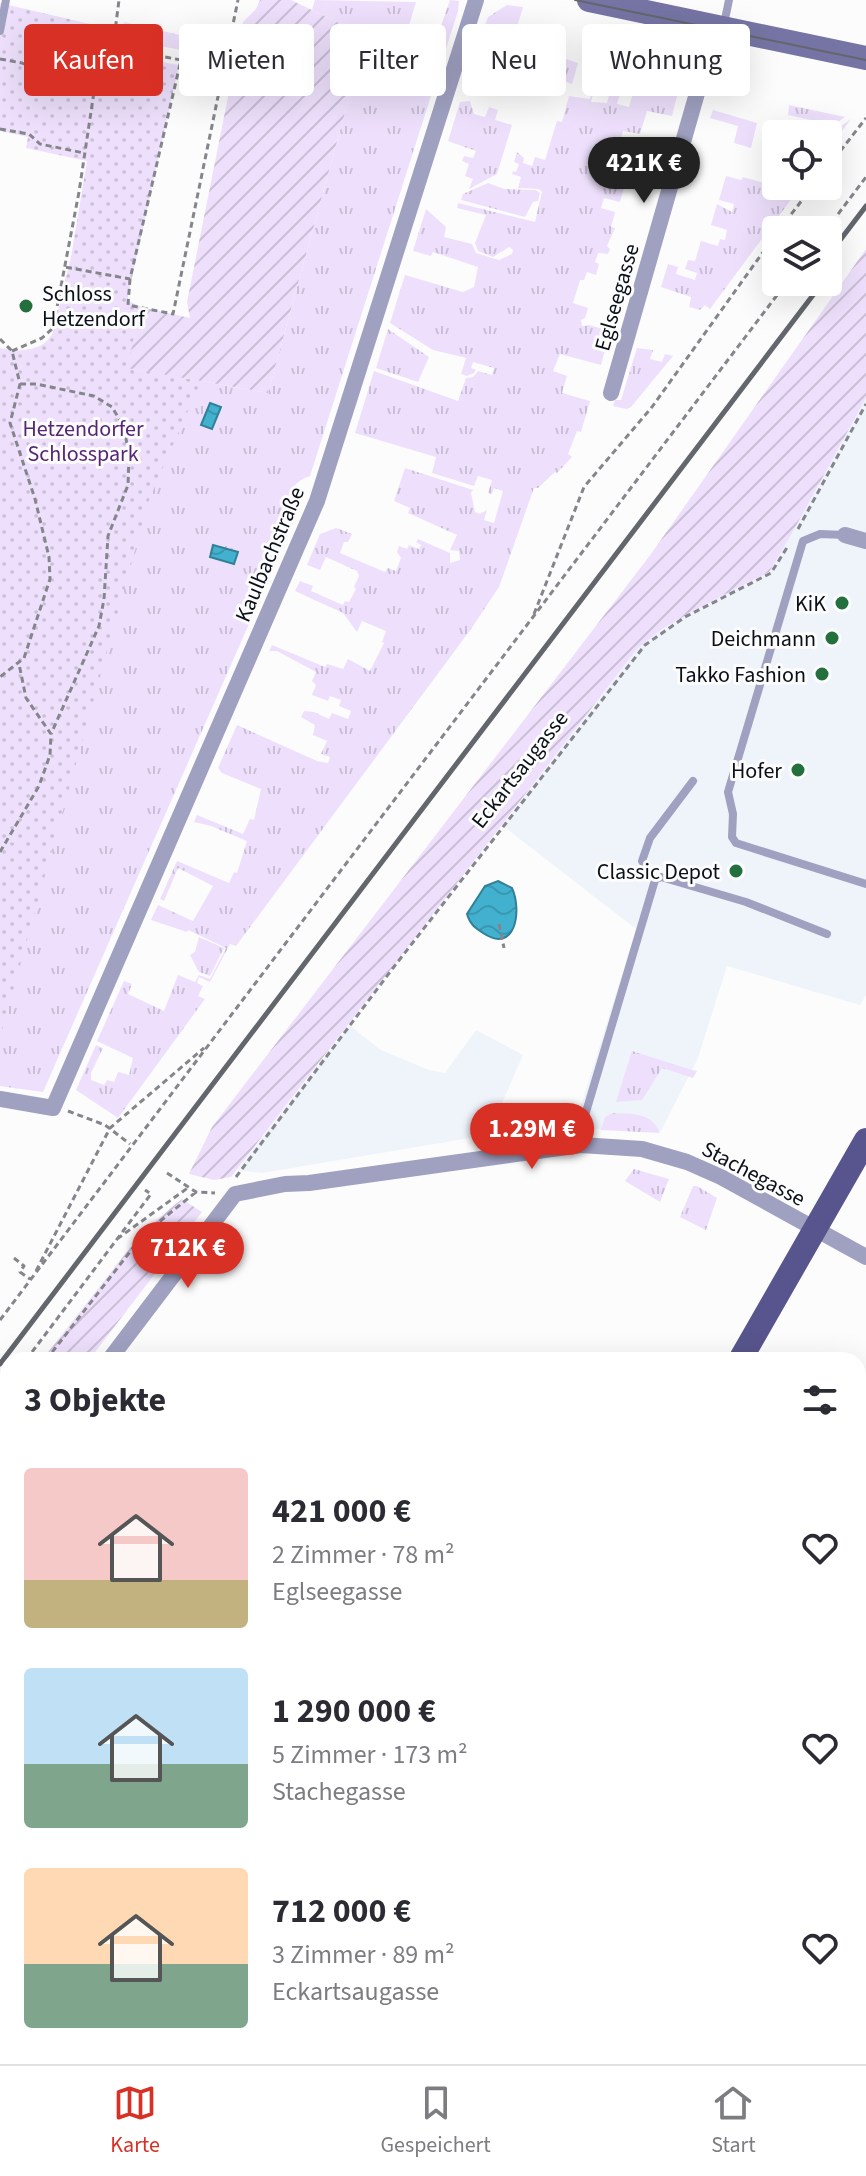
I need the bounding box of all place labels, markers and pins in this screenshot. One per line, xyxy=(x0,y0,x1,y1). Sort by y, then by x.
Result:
pin: 421K € xyxy=(579,137,709,205)
place label: Schloss Hetzendorf xyxy=(42,278,146,335)
marker: Schloss Hetzendorf xyxy=(17,297,35,315)
place label: KiK xyxy=(795,588,826,620)
marker: KiK xyxy=(833,594,851,612)
place label: Deichmann xyxy=(711,623,816,655)
marker: Deichmann xyxy=(823,629,841,647)
place label: Takko Fashion xyxy=(675,659,806,691)
marker: Takko Fashion xyxy=(813,665,831,683)
place label: Hofer xyxy=(731,755,782,787)
marker: Hofer xyxy=(789,761,807,779)
place label: Classic Depot xyxy=(597,856,721,888)
marker: Classic Depot xyxy=(727,862,745,880)
pin: 1.29M € xyxy=(458,1103,606,1171)
pin: 712K € xyxy=(123,1222,253,1290)

